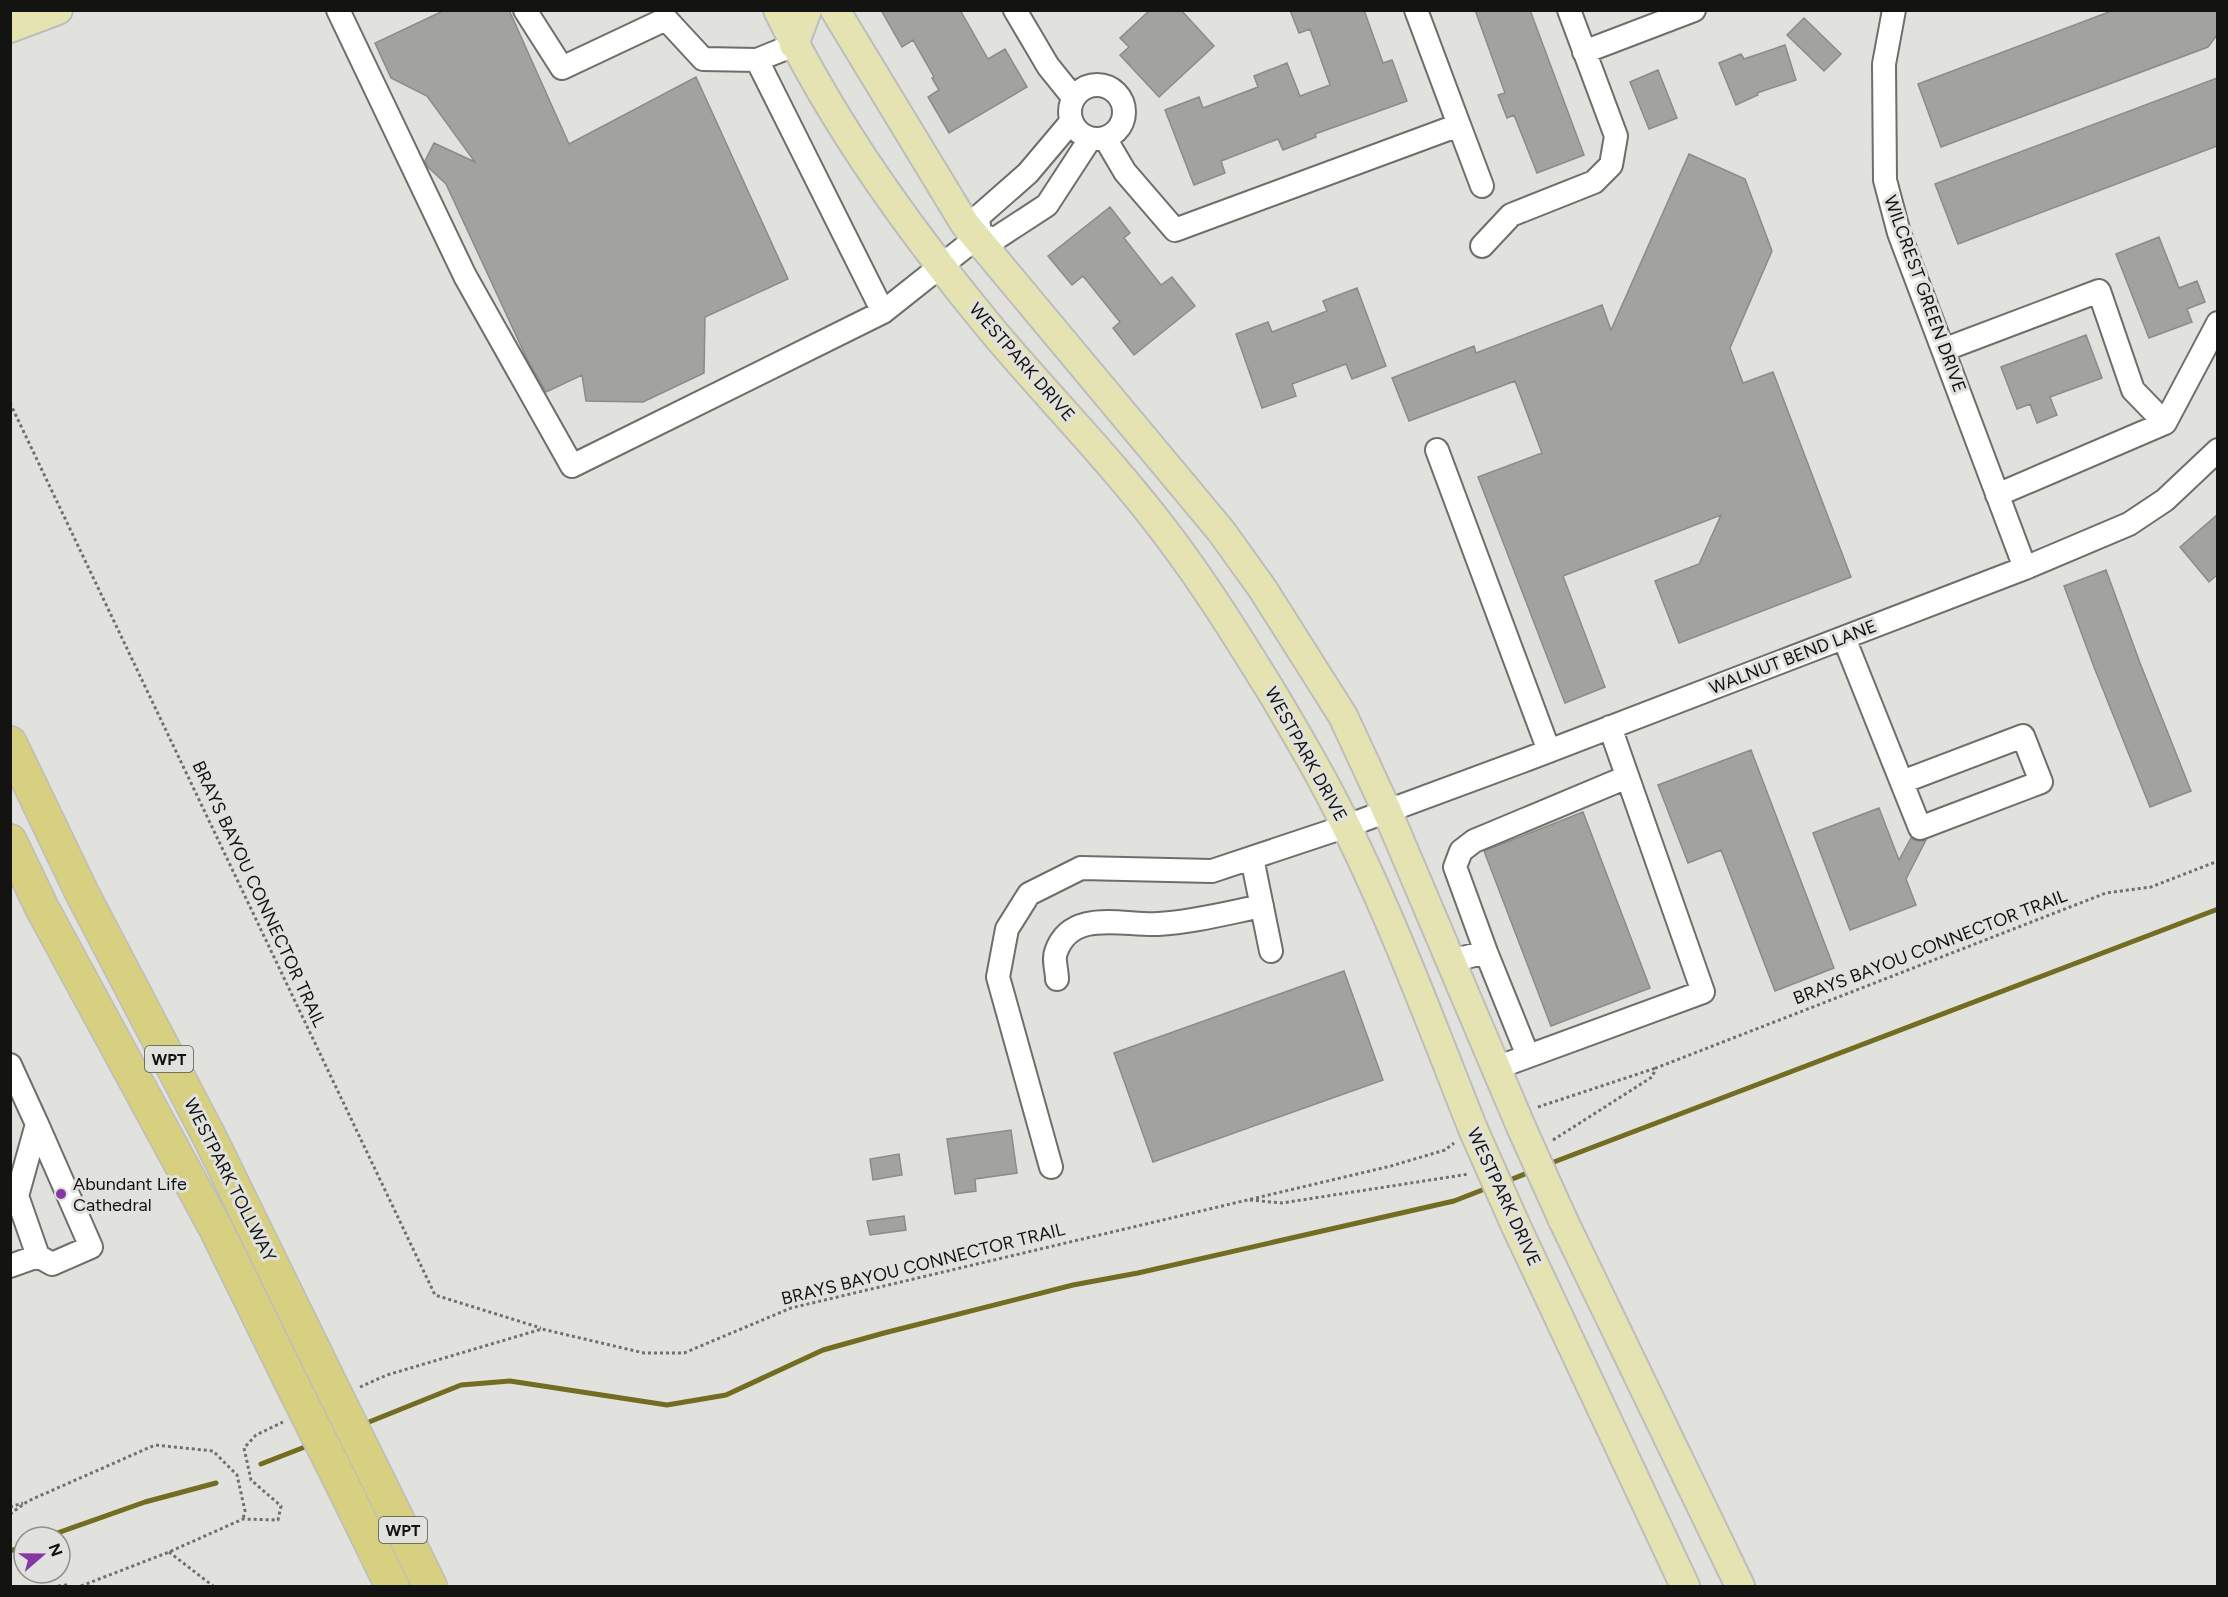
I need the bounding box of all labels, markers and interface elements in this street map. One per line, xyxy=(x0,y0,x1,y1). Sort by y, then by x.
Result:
street label: WILCREST GREEN DRIVE xyxy=(1879,192,1971,396)
street label: WESTPARK DRIVE xyxy=(965,298,1079,426)
street label: WALNUT BEND LANE xyxy=(1706,615,1880,699)
street label: WESTPARK DRIVE xyxy=(1260,683,1352,825)
street label: BRAYS BAYOU CONNECTOR TRAIL xyxy=(187,757,331,1031)
street label: BRAYS BAYOU CONNECTOR TRAIL xyxy=(1790,884,2071,1009)
road number: WPT xyxy=(145,1046,193,1072)
street label: WESTPARK TOLLWAY xyxy=(179,1095,281,1265)
street label: WESTPARK DRIVE xyxy=(1462,1124,1546,1270)
place label: Abundant Life Cathedral xyxy=(73,1173,187,1216)
marker: Abundant Life Cathedral xyxy=(54,1187,68,1201)
street label: BRAYS BAYOU CONNECTOR TRAIL xyxy=(779,1218,1068,1310)
road number: WPT xyxy=(379,1517,427,1543)
north arrow xyxy=(12,1525,72,1585)
text: N xyxy=(45,1541,67,1559)

